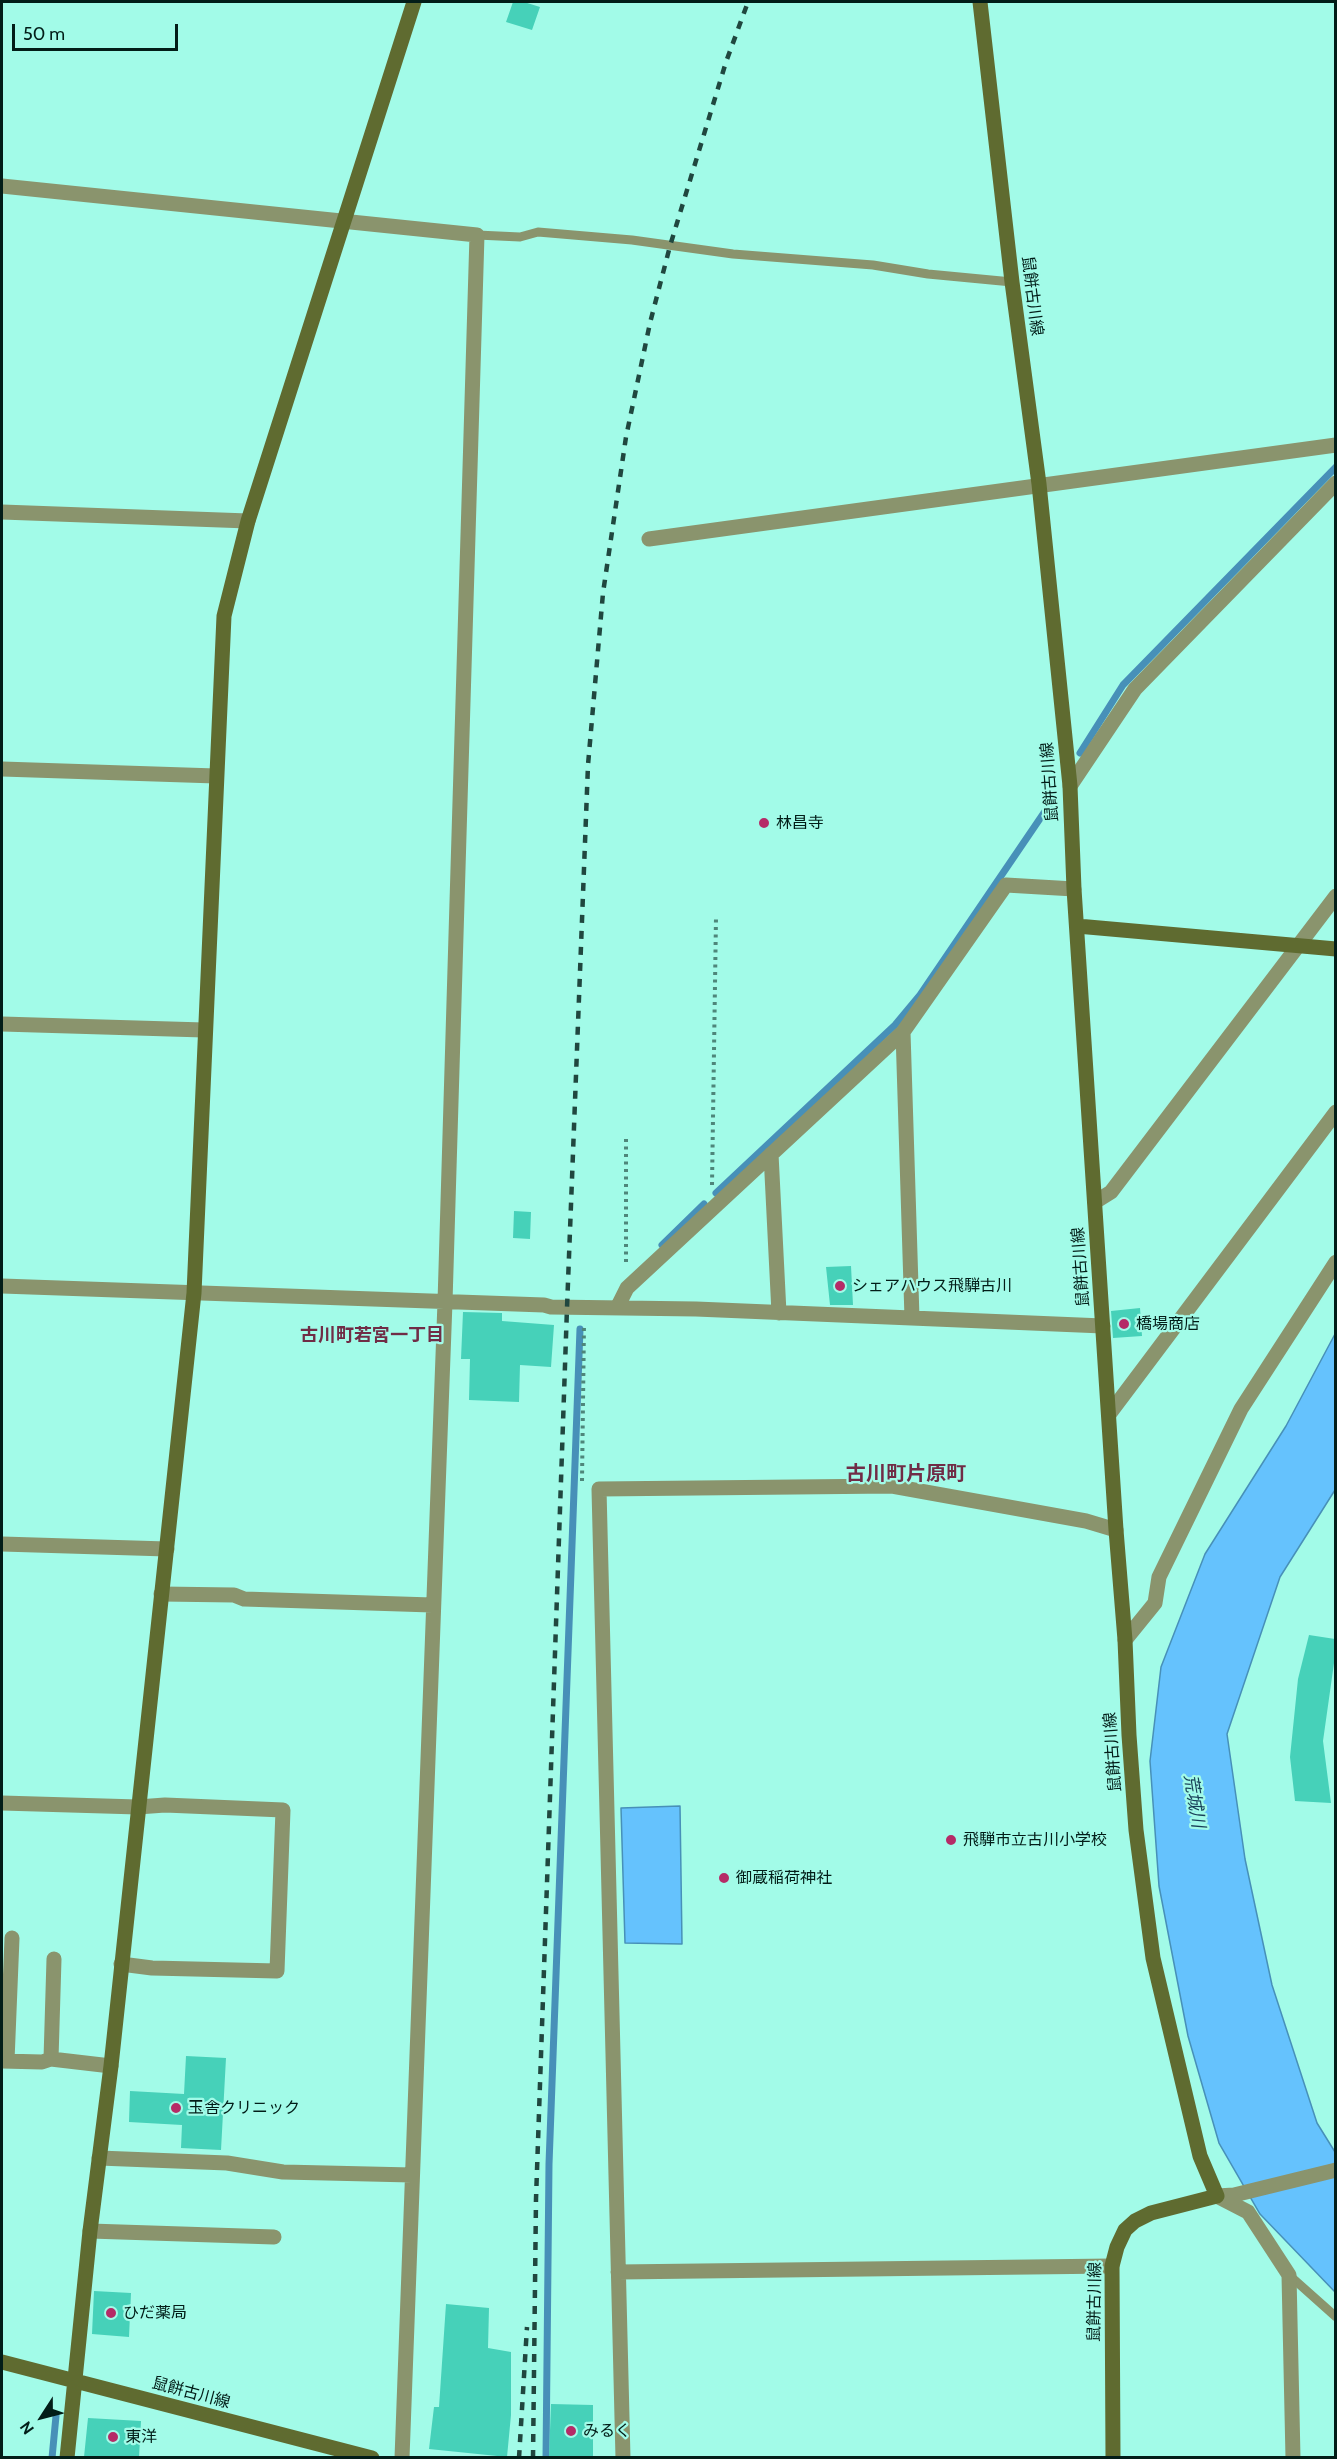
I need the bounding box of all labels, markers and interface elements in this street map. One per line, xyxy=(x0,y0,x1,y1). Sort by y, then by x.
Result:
scale bar xyxy=(15,12,182,50)
text: 50 m xyxy=(23,23,65,45)
street label: 鼠餅古川線 xyxy=(1018,255,1046,337)
street label: 鼠餅古川線 xyxy=(1038,741,1062,823)
place label: 林昌寺 xyxy=(776,813,824,833)
marker: 林昌寺 xyxy=(757,816,771,830)
street label: 鼠餅古川線 xyxy=(1069,1226,1093,1308)
place label: シェアハウス飛騨古川 xyxy=(852,1276,1012,1296)
marker: シェアハウス飛騨古川 xyxy=(833,1279,847,1293)
place label: 橋場商店 xyxy=(1136,1314,1200,1334)
marker: 橋場商店 xyxy=(1117,1317,1131,1331)
district label: 古川町若宮一丁目 xyxy=(300,1325,444,1347)
district label: 古川町片原町 xyxy=(846,1462,966,1486)
street label: 鼠餅古川線 xyxy=(1101,1711,1125,1793)
water label: 荒城川 xyxy=(1179,1773,1209,1829)
place label: 飛騨市立古川小学校 xyxy=(963,1830,1107,1850)
marker: 飛騨市立古川小学校 xyxy=(944,1833,958,1847)
place label: 御蔵稲荷神社 xyxy=(736,1868,832,1888)
marker: 御蔵稲荷神社 xyxy=(717,1871,731,1885)
place label: 玉舎クリニック xyxy=(188,2098,300,2118)
marker: 玉舎クリニック xyxy=(169,2101,183,2115)
street label: 鼠餅古川線 xyxy=(1085,2262,1105,2342)
place label: ひだ薬局 xyxy=(123,2303,187,2323)
marker: ひだ薬局 xyxy=(104,2306,118,2320)
street label: 鼠餅古川線 xyxy=(150,2373,232,2413)
north arrow xyxy=(12,2387,72,2447)
text: N xyxy=(16,2418,38,2438)
place label: みるく xyxy=(583,2421,631,2441)
marker: みるく xyxy=(564,2424,578,2438)
place label: 東洋 xyxy=(125,2427,157,2447)
marker: 東洋 xyxy=(106,2430,120,2444)

